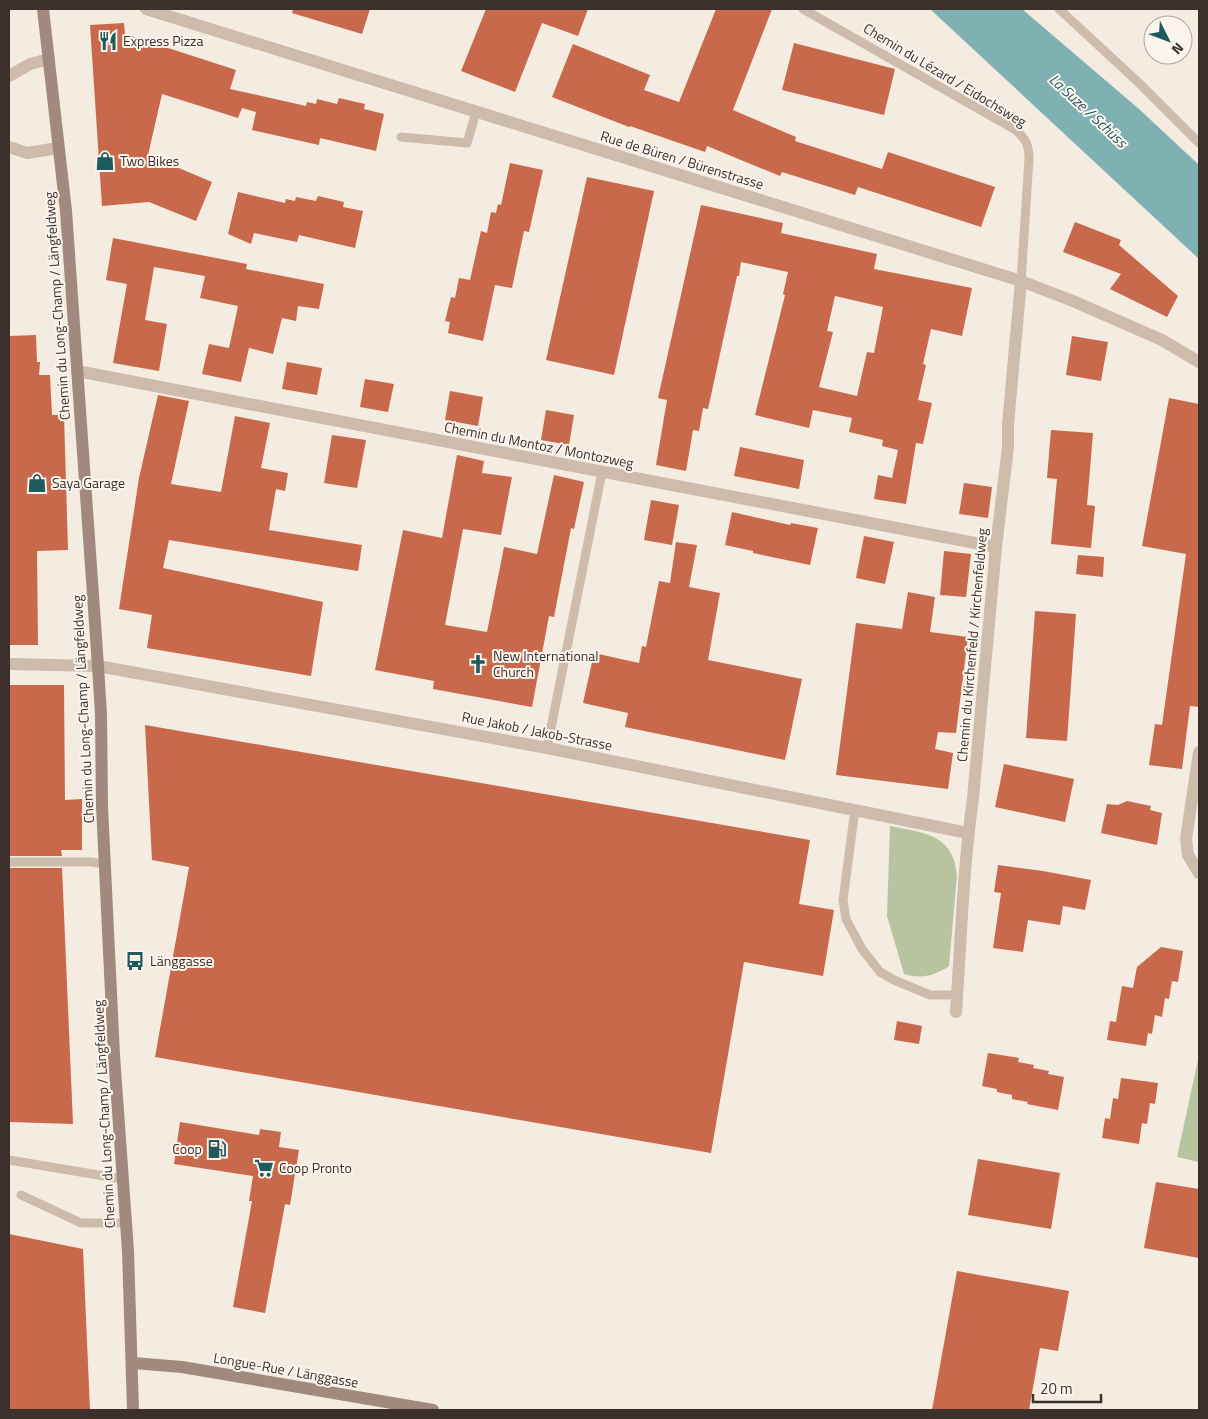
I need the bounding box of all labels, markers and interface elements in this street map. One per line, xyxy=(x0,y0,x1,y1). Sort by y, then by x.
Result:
north arrow xyxy=(1143,15,1193,65)
street label: Chemin du Lézard / Eidochsweg xyxy=(860,17,1031,132)
restaurant icon: Express Pizza xyxy=(97,30,119,52)
place label: Express Pizza xyxy=(123,30,203,51)
text: N xyxy=(1167,38,1189,60)
water label: La Suze / Schüss xyxy=(1044,68,1134,154)
street label: Rue de Büren / Bürenstrasse xyxy=(598,125,766,194)
shop icon: Two Bikes xyxy=(94,150,116,172)
place label: Two Bikes xyxy=(120,150,179,171)
street label: Chemin du Long-Champ / Längfeldweg xyxy=(38,191,75,421)
street label: Chemin du Montoz / Montozweg xyxy=(443,416,636,473)
shop icon: Saya Garage xyxy=(26,472,48,494)
place label: Saya Garage xyxy=(52,472,125,493)
street label: Chemin du Kirchenfeld / Kirchenfeldweg xyxy=(951,527,992,763)
street label: Chemin du Long-Champ / Längfeldweg xyxy=(66,594,99,824)
place label: New International Church xyxy=(493,645,599,682)
church icon: New International Church xyxy=(467,653,489,675)
street label: Rue Jakob / Jakob-Strasse xyxy=(460,706,614,755)
bus stop icon: Länggasse xyxy=(124,950,146,972)
place label: Länggasse xyxy=(150,950,213,971)
street label: Chemin du Long-Champ / Längfeldweg xyxy=(87,999,120,1229)
place label: Coop xyxy=(172,1138,202,1159)
fuel station icon: Coop xyxy=(206,1138,228,1160)
supermarket icon: Coop Pronto xyxy=(253,1157,275,1179)
place label: Coop Pronto xyxy=(279,1157,352,1178)
street label: Longue-Rue / Länggasse xyxy=(212,1346,360,1393)
scale bar xyxy=(1033,1372,1100,1404)
text: 20 m xyxy=(1040,1377,1073,1400)

